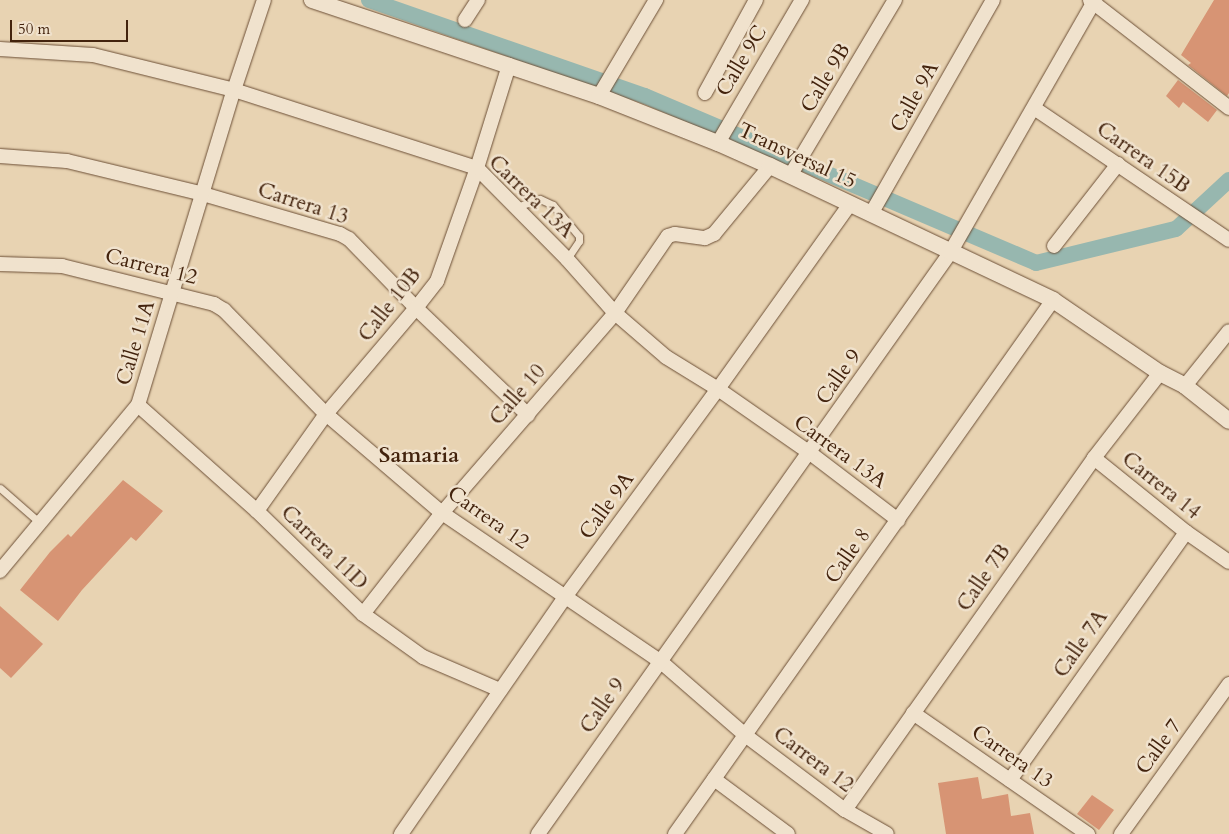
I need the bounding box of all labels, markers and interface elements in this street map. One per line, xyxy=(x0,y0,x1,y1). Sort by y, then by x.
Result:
scale bar xyxy=(12,10,130,42)
text: 50 m xyxy=(18,19,50,39)
street label: Calle 9C xyxy=(711,21,773,101)
street label: Calle 9B xyxy=(796,39,856,117)
street label: Calle 9A xyxy=(885,57,945,137)
street label: Carrera 15B xyxy=(1091,117,1195,199)
street label: Transversal 15 xyxy=(734,118,860,194)
street label: Carrera 13A xyxy=(483,150,579,244)
street label: Carrera 13 xyxy=(254,178,352,230)
street label: Carrera 12 xyxy=(102,243,200,291)
street label: Calle 10B xyxy=(353,263,427,347)
street label: Calle 11A xyxy=(111,298,161,388)
street label: Calle 9 xyxy=(811,344,867,410)
street label: Calle 10 xyxy=(485,359,551,431)
street label: Carrera 13A xyxy=(789,410,891,494)
district label: Samaria xyxy=(379,443,459,469)
street label: Carrera 14 xyxy=(1117,447,1205,525)
street label: Calle 9A xyxy=(574,468,640,544)
street label: Carrera 12 xyxy=(442,481,534,555)
street label: Carrera 11D xyxy=(275,500,373,596)
street label: Calle 8 xyxy=(820,523,876,589)
street label: Calle 7B xyxy=(952,540,1016,616)
street label: Calle 7A xyxy=(1049,605,1113,683)
street label: Calle 9 xyxy=(575,673,631,739)
street label: Calle 7 xyxy=(1131,715,1187,779)
street label: Carrera 13 xyxy=(966,720,1058,794)
street label: Carrera 12 xyxy=(768,722,858,798)

